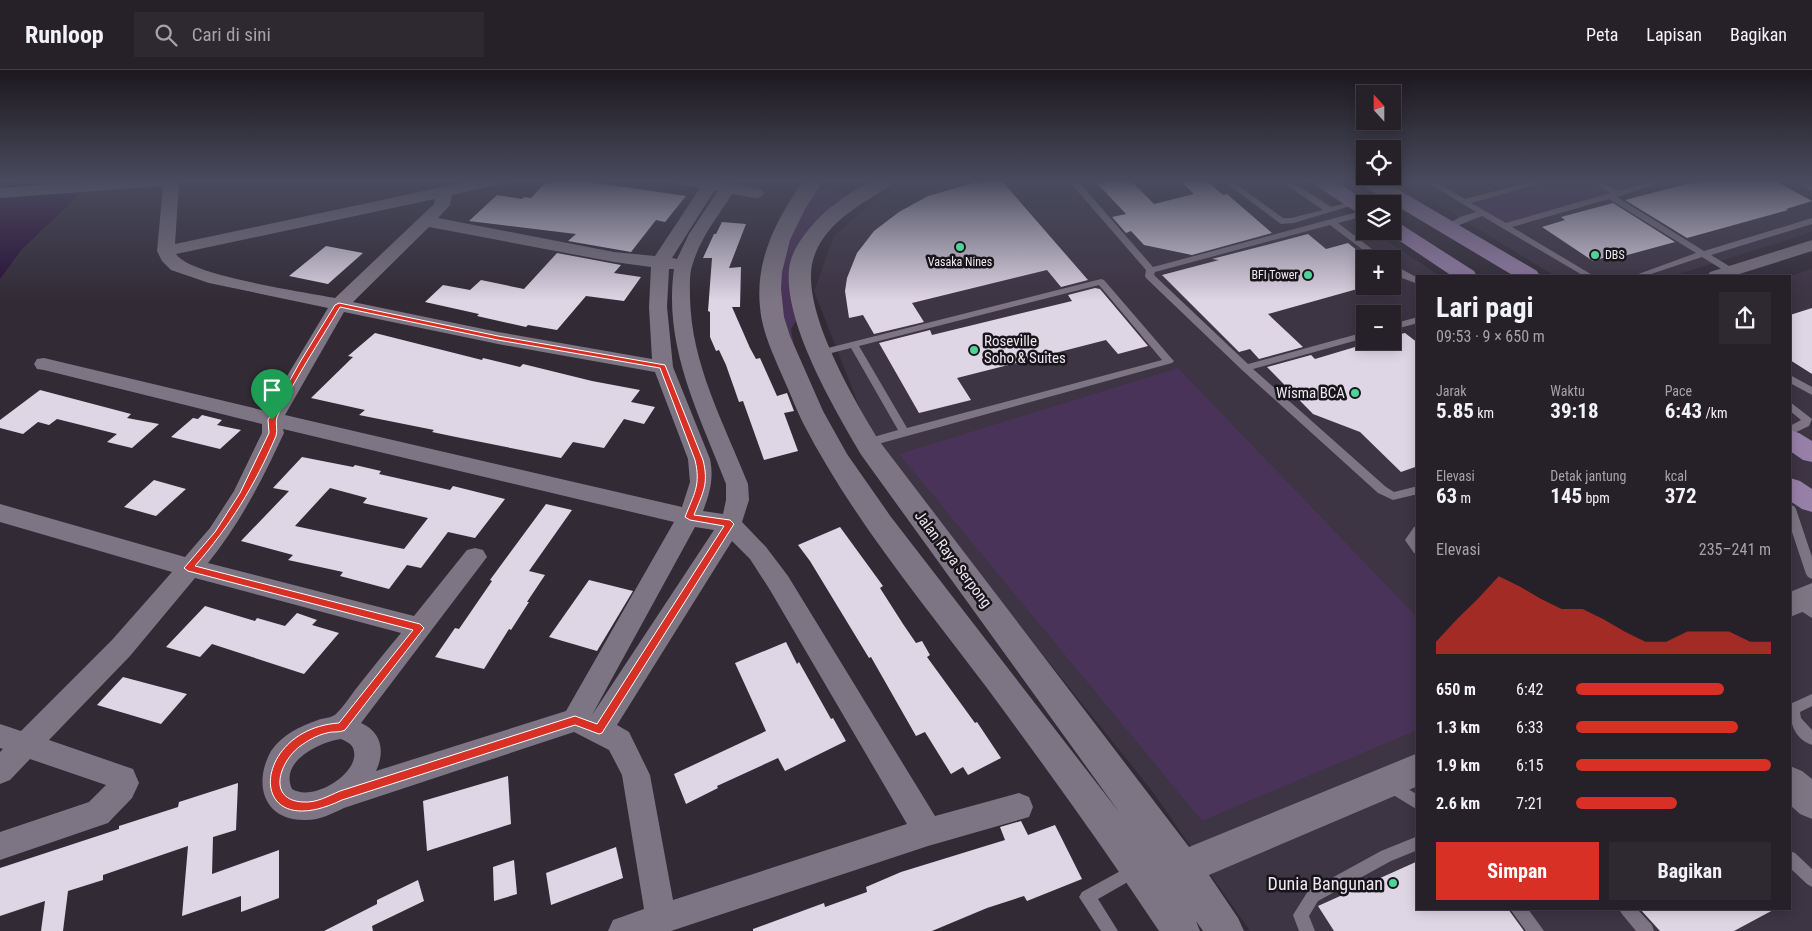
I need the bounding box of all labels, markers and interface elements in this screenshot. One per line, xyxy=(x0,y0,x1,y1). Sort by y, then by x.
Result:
search box xyxy=(134,12,484,57)
text: Runloop xyxy=(25,21,104,49)
icon: search xyxy=(152,21,180,49)
text: Cari di sini xyxy=(192,23,271,46)
text: Peta xyxy=(1586,24,1618,45)
text: Lapisan xyxy=(1646,24,1702,45)
text: Bagikan xyxy=(1730,24,1787,45)
north arrow xyxy=(1356,85,1401,130)
map controls xyxy=(1356,85,1401,350)
button: locate xyxy=(1356,140,1401,185)
button: layers xyxy=(1356,195,1401,240)
marker: Vasaka Nines xyxy=(954,241,966,253)
place label: DBS xyxy=(1605,248,1625,262)
marker: DBS xyxy=(1589,249,1601,261)
button: + xyxy=(1356,250,1401,295)
place label: Vasaka Nines xyxy=(928,255,992,269)
place label: BFI Tower xyxy=(1251,268,1298,282)
marker: BFI Tower xyxy=(1302,269,1314,281)
text: Lari pagi xyxy=(1436,291,1534,324)
button: share xyxy=(1719,292,1771,344)
button: − xyxy=(1356,305,1401,350)
text: 09:53 · 9 × 650 m xyxy=(1436,327,1545,346)
place label: Roseville Soho & Suites xyxy=(984,332,1066,367)
marker: Roseville Soho & Suites xyxy=(968,344,980,356)
pin xyxy=(251,369,293,420)
icon: arrive xyxy=(258,376,286,404)
text: Jarak xyxy=(1436,383,1466,399)
text: Waktu xyxy=(1550,383,1585,399)
text: Pace xyxy=(1665,383,1692,399)
place label: Wisma BCA xyxy=(1276,384,1345,402)
marker: Wisma BCA xyxy=(1349,387,1361,399)
text: 5.85 xyxy=(1436,399,1474,423)
text: 39:18 xyxy=(1550,399,1599,423)
text: 6:43 xyxy=(1665,399,1702,423)
text: km xyxy=(1474,405,1494,421)
text: /km xyxy=(1702,405,1728,421)
text: Elevasi xyxy=(1436,468,1475,484)
text: Detak jantung xyxy=(1550,468,1626,484)
text: kcal xyxy=(1665,468,1687,484)
text: 63 xyxy=(1436,484,1457,508)
text: 145 xyxy=(1550,484,1582,508)
text: 372 xyxy=(1665,484,1697,508)
text: m xyxy=(1457,490,1471,506)
text: bpm xyxy=(1582,490,1610,506)
street label: Jalan Raya Serpong xyxy=(911,507,995,611)
text: Elevasi xyxy=(1436,540,1480,559)
text: 235–241 m xyxy=(1699,540,1771,559)
text: 650 m xyxy=(1436,680,1476,699)
text: 6:42 xyxy=(1516,680,1543,699)
text: 1.3 km xyxy=(1436,718,1480,737)
text: 6:33 xyxy=(1516,718,1543,737)
text: 1.9 km xyxy=(1436,756,1480,775)
text: 6:15 xyxy=(1516,756,1543,775)
text: 2.6 km xyxy=(1436,794,1480,813)
text: 7:21 xyxy=(1516,794,1543,813)
button: Simpan xyxy=(1436,842,1599,900)
button: Bagikan xyxy=(1609,842,1771,900)
place label: Dunia Bangunan xyxy=(1268,873,1383,894)
marker: Dunia Bangunan xyxy=(1387,877,1399,889)

